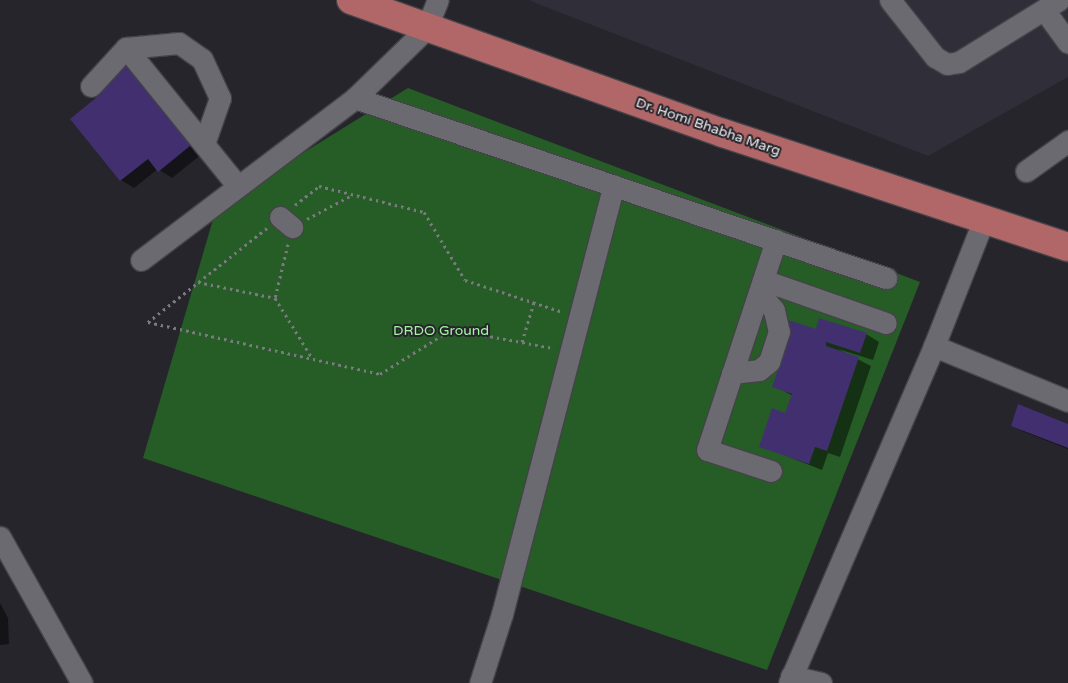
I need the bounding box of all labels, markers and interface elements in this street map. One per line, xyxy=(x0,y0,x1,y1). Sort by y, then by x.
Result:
street label: Dr. Homi Bhabha Marg xyxy=(634,94,782,160)
park label: DRDO Ground xyxy=(393,323,489,339)

